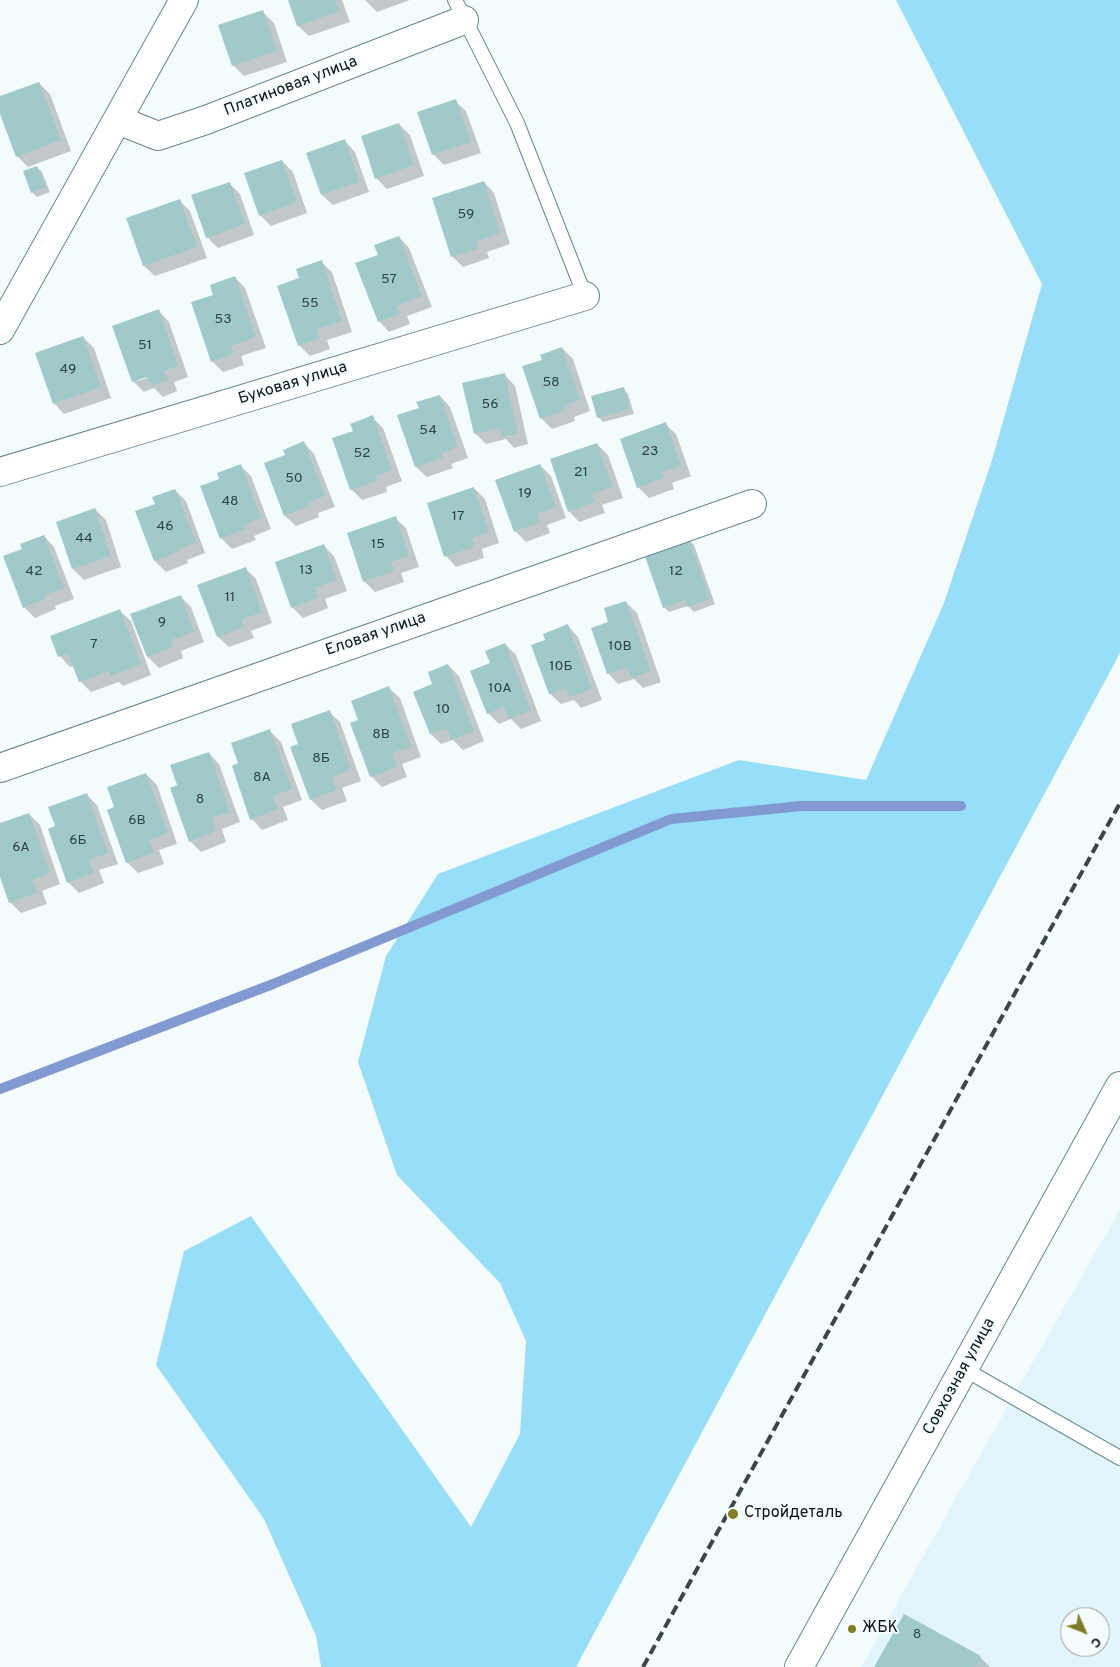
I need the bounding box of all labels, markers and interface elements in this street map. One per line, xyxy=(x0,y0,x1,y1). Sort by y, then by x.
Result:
street label: Платиновая улица xyxy=(222,53,360,121)
house number: 59 xyxy=(458,207,474,223)
house number: 57 xyxy=(381,272,397,288)
house number: 55 xyxy=(301,296,319,312)
house number: 53 xyxy=(214,312,232,328)
house number: 51 xyxy=(138,338,152,354)
street label: Буковая улица xyxy=(236,358,350,410)
house number: 49 xyxy=(60,362,76,378)
house number: 58 xyxy=(542,375,560,391)
house number: 56 xyxy=(481,397,499,413)
house number: 54 xyxy=(419,423,437,439)
house number: 23 xyxy=(642,444,658,460)
house number: 52 xyxy=(353,446,371,462)
house number: 21 xyxy=(574,465,588,481)
house number: 50 xyxy=(285,471,303,487)
house number: 19 xyxy=(518,486,532,502)
house number: 48 xyxy=(221,494,239,510)
house number: 17 xyxy=(452,509,464,525)
house number: 46 xyxy=(156,519,174,535)
house number: 44 xyxy=(75,531,93,547)
house number: 15 xyxy=(371,537,385,553)
house number: 13 xyxy=(299,563,313,579)
house number: 42 xyxy=(25,564,43,580)
house number: 12 xyxy=(669,564,683,580)
house number: 11 xyxy=(225,590,235,606)
street label: Еловая улица xyxy=(323,609,429,661)
house number: 9 xyxy=(158,615,166,631)
house number: 7 xyxy=(90,637,98,653)
house number: 10В xyxy=(608,639,632,655)
house number: 10Б xyxy=(549,659,573,675)
house number: 10А xyxy=(488,681,512,697)
house number: 10 xyxy=(436,702,450,718)
house number: 8В xyxy=(372,727,390,743)
house number: 8Б xyxy=(312,751,330,767)
house number: 8А xyxy=(253,770,271,786)
house number: 8 xyxy=(196,792,204,808)
house number: 6В xyxy=(128,813,146,829)
house number: 6Б xyxy=(69,833,87,849)
house number: 6А xyxy=(12,840,30,856)
street label: Совхозная улица xyxy=(920,1315,1000,1439)
place label: Стройдеталь xyxy=(744,1504,843,1524)
marker: Стройдеталь xyxy=(726,1507,740,1521)
north arrow xyxy=(1060,1607,1110,1657)
place label: ЖБК xyxy=(862,1619,898,1639)
marker: ЖБК xyxy=(846,1623,858,1635)
house number: 8 xyxy=(913,1627,921,1643)
text: С xyxy=(1086,1633,1105,1651)

